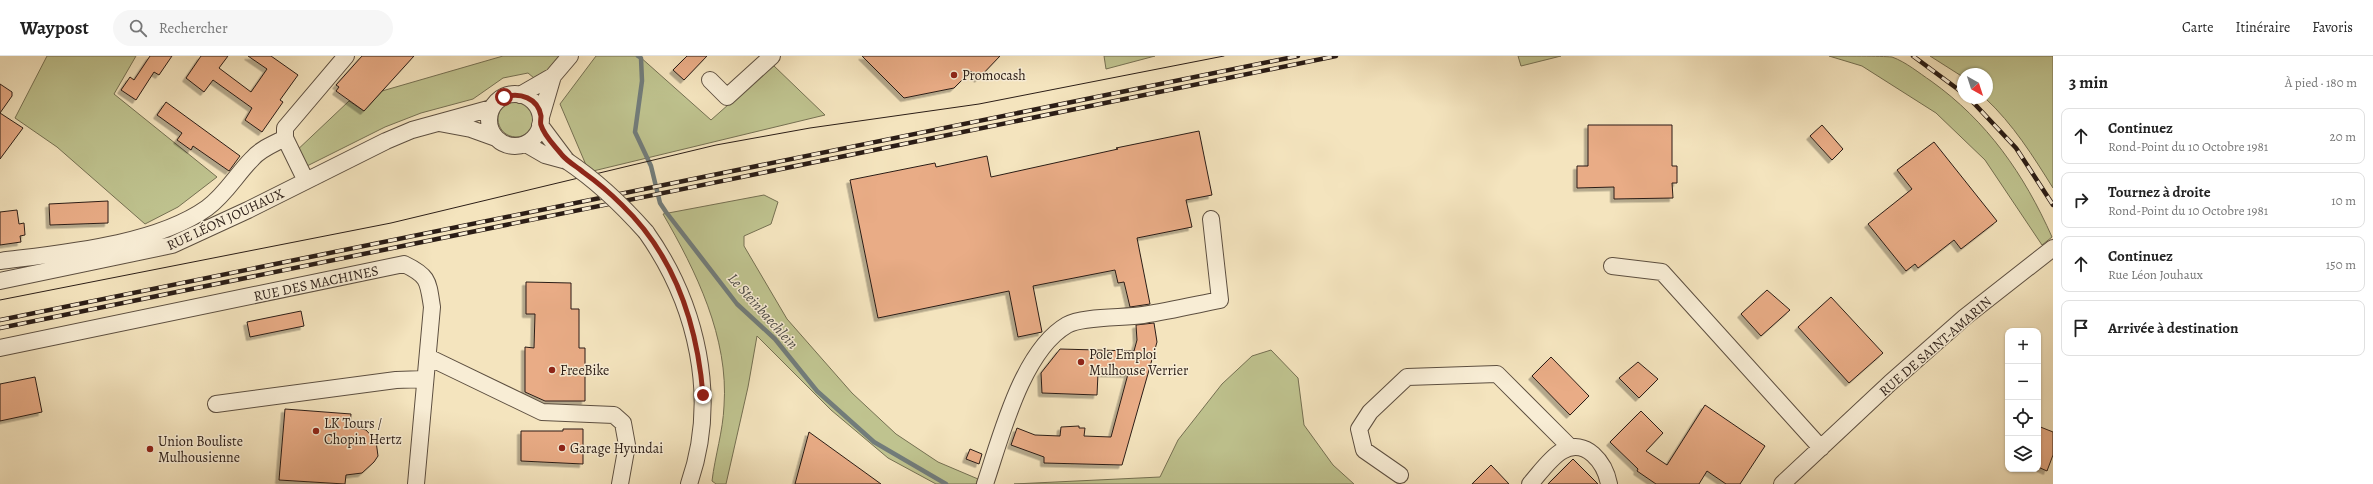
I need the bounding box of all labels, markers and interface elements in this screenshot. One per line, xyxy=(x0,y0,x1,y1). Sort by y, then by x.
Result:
search box xyxy=(113,10,393,46)
text: Waypost xyxy=(20,15,89,41)
icon: search xyxy=(127,17,149,39)
text: Rechercher xyxy=(159,18,228,38)
text: Carte xyxy=(2182,18,2213,37)
text: Itinéraire xyxy=(2235,18,2290,37)
text: Favoris xyxy=(2312,18,2353,37)
place label: Promocash xyxy=(962,66,1026,85)
north arrow xyxy=(1957,68,1993,104)
marker: Promocash xyxy=(949,70,959,80)
text: 3 min xyxy=(2069,71,2108,94)
text: À pied · 180 m xyxy=(2285,74,2357,91)
route start xyxy=(495,88,513,106)
text: Continuez xyxy=(2108,118,2173,138)
icon: ahead xyxy=(2070,125,2092,147)
text: 20 m xyxy=(2330,128,2356,145)
text: Rond-Point du 10 Octobre 1981 xyxy=(2108,138,2268,155)
text: Tournez à droite xyxy=(2108,182,2211,202)
street label: RUE LÉON JOUHAUX xyxy=(164,184,288,255)
icon: right xyxy=(2070,189,2092,211)
text: 10 m xyxy=(2331,192,2356,209)
text: Rond-Point du 10 Octobre 1981 xyxy=(2108,202,2268,219)
text: Continuez xyxy=(2108,246,2173,266)
icon: ahead xyxy=(2070,253,2092,275)
text: 150 m xyxy=(2326,256,2356,273)
street label: RUE DES MACHINES xyxy=(252,261,380,306)
text: Rue Léon Jouhaux xyxy=(2108,266,2203,283)
water label: Le Steinbaechlein xyxy=(723,269,803,353)
street label: RUE DE SAINT-AMARIN xyxy=(1875,292,1996,401)
icon: arrive xyxy=(2070,317,2092,339)
text: Arrivée à destination xyxy=(2108,318,2239,338)
map controls xyxy=(2005,328,2041,472)
button: + xyxy=(2005,328,2041,364)
place label: Pole Emploi Mulhouse Verrier xyxy=(1089,345,1189,380)
marker: Pole Emploi Mulhouse Verrier xyxy=(1076,357,1086,367)
place label: FreeBike xyxy=(560,361,609,380)
button: − xyxy=(2005,364,2041,400)
marker: FreeBike xyxy=(547,365,557,375)
route end xyxy=(694,386,712,404)
button: locate xyxy=(2005,400,2041,436)
place label: LK Tours / Chopin Hertz xyxy=(324,414,402,449)
marker: LK Tours / Chopin Hertz xyxy=(311,426,321,436)
place label: Union Bouliste Mulhousienne xyxy=(158,432,243,467)
button: layers xyxy=(2005,436,2041,472)
place label: Garage Hyundai xyxy=(570,439,663,458)
marker: Garage Hyundai xyxy=(557,443,567,453)
marker: Union Bouliste Mulhousienne xyxy=(145,444,155,454)

